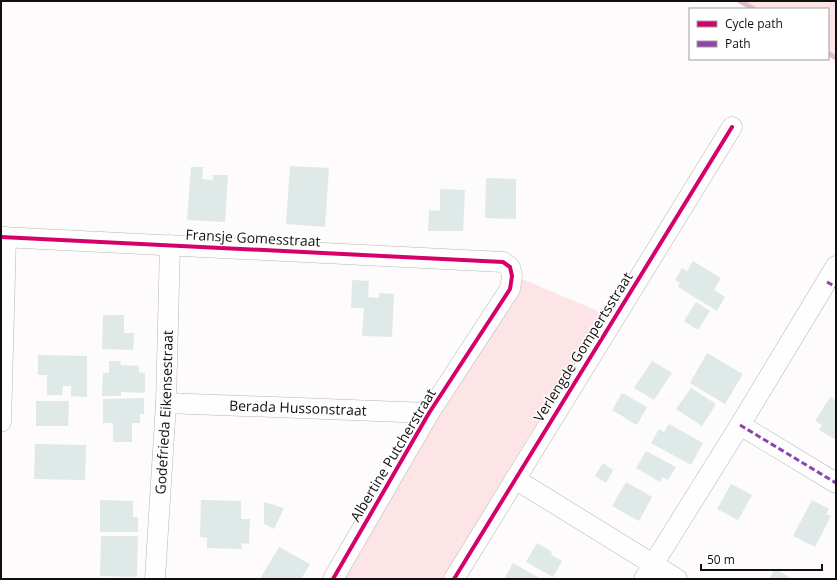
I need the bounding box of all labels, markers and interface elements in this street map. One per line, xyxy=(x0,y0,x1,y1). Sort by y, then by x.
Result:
legend xyxy=(689,8,829,60)
text: Cycle path xyxy=(725,15,783,32)
text: Path xyxy=(725,35,751,52)
street label: Fransje Gomesstraat xyxy=(185,224,321,251)
street label: Verlengde Gompertsstraat xyxy=(529,268,636,425)
street label: Godefrieda Eikensestraat xyxy=(150,330,177,495)
street label: Albertine Putcherstraat xyxy=(345,385,440,525)
street label: Berada Hussonstraat xyxy=(229,395,367,420)
scale bar xyxy=(701,546,822,572)
text: 50 m xyxy=(707,551,735,568)

